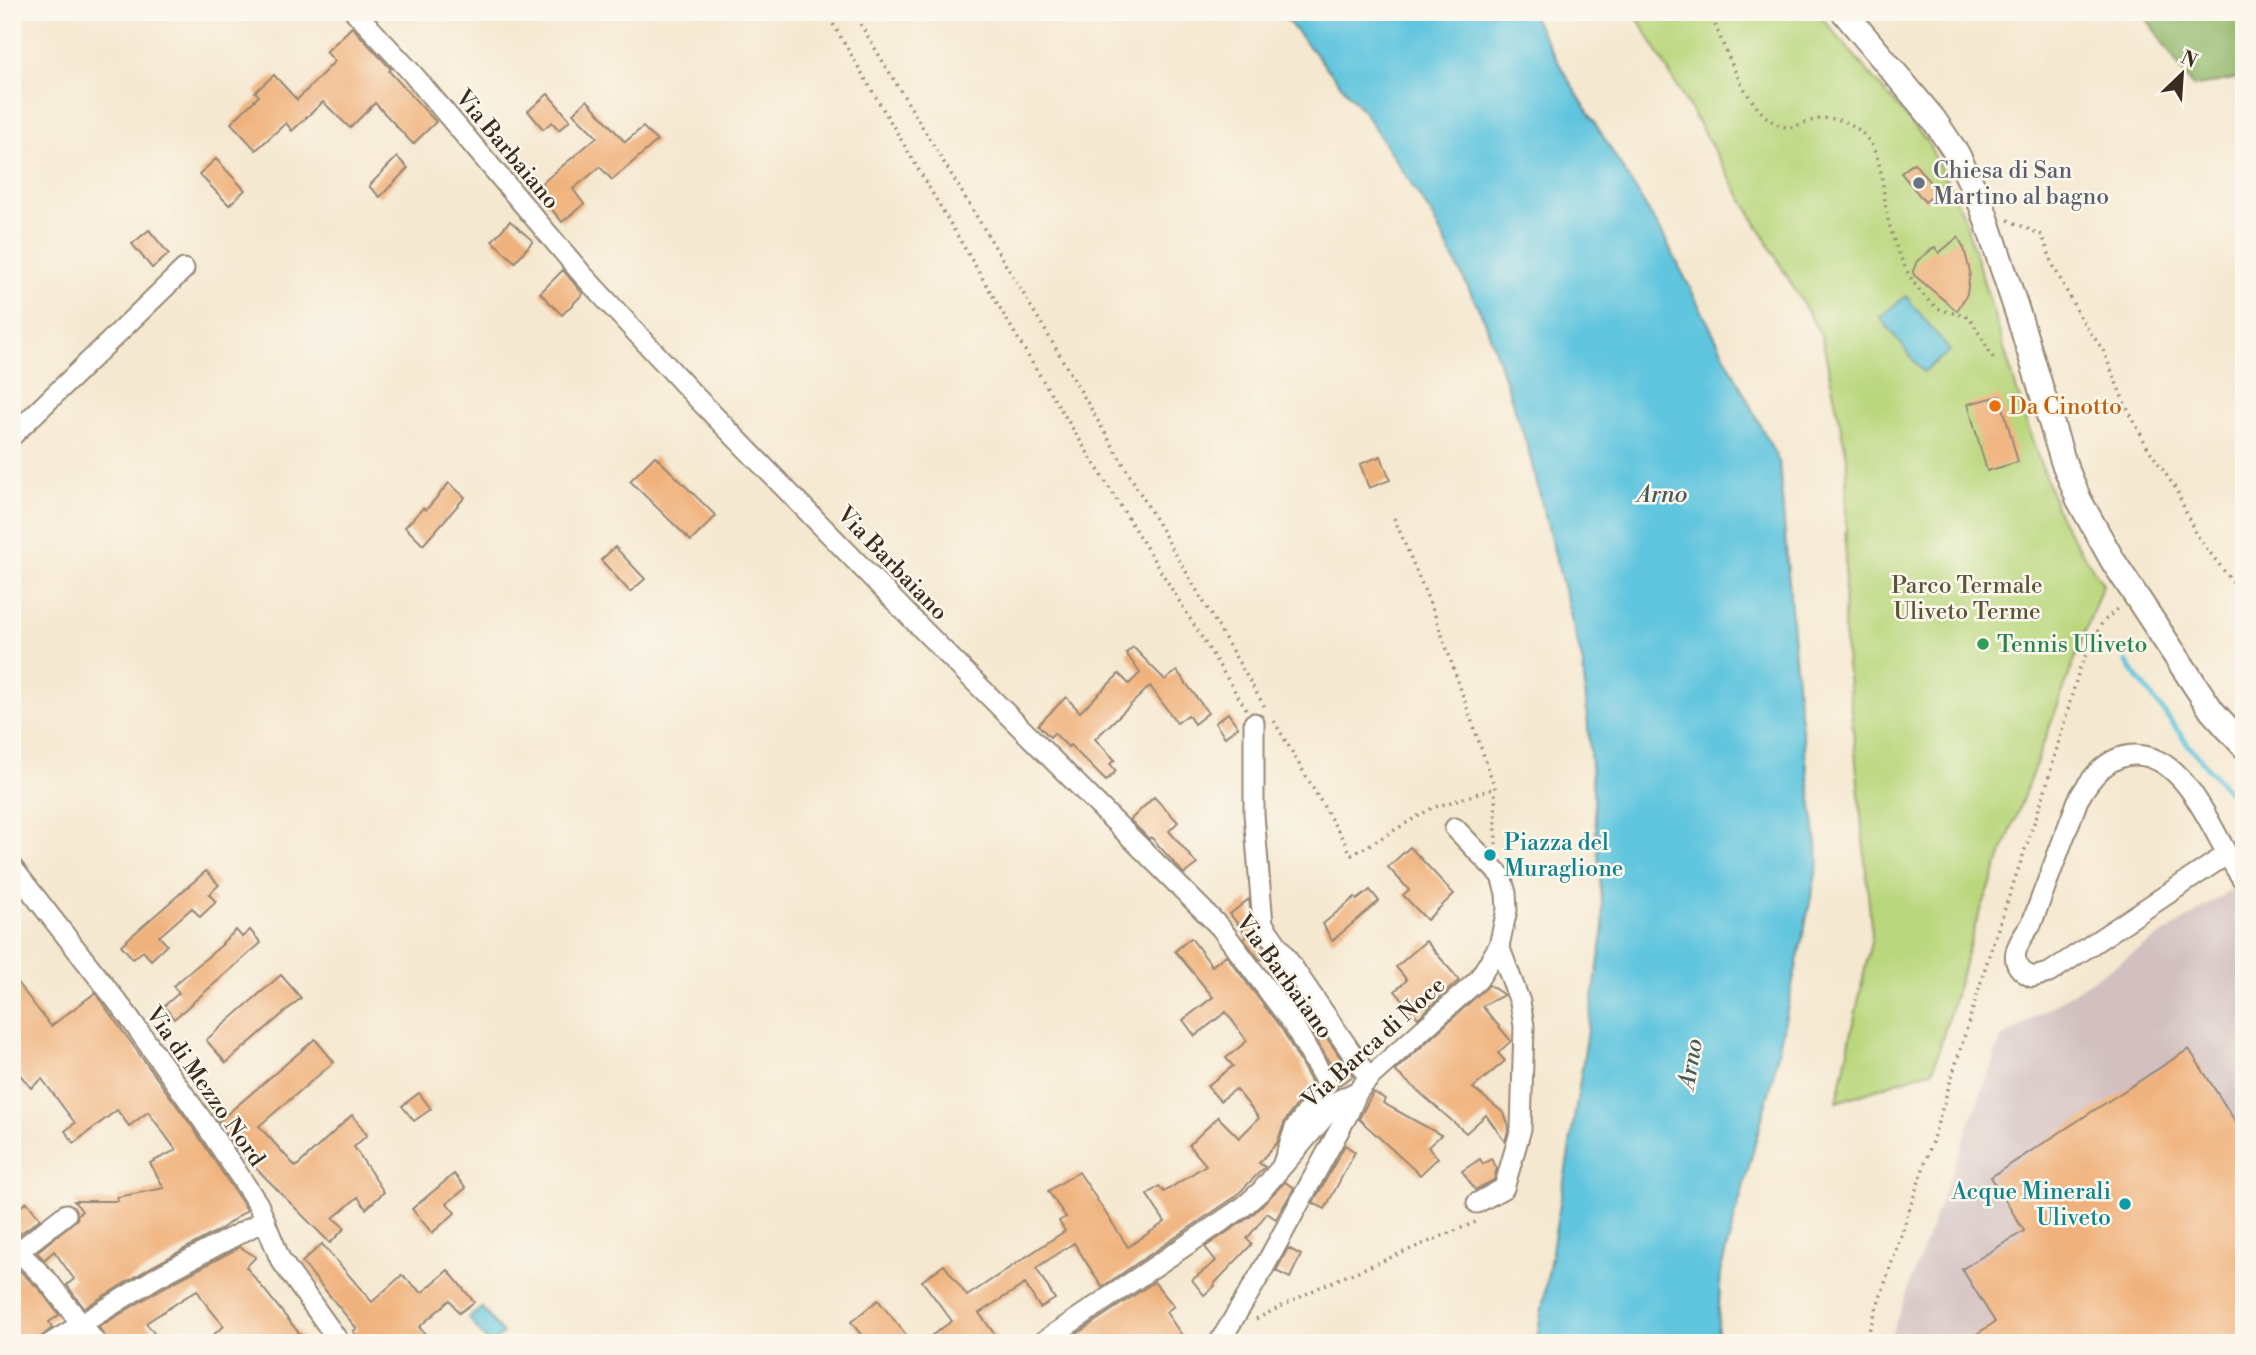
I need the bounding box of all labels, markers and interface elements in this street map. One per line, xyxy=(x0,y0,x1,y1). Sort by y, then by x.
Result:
north arrow xyxy=(2148,38,2218,108)
text: N xyxy=(2177,45,2201,74)
street label: Via Barbaiano xyxy=(449,83,565,215)
place label: Chiesa di San Martino al bagno xyxy=(1933,157,2109,211)
marker: Chiesa di San Martino al bagno xyxy=(1911,175,1927,191)
place label: Da Cinotto xyxy=(2009,393,2122,421)
marker: Da Cinotto xyxy=(1987,398,2003,414)
water label: Arno xyxy=(1634,480,1687,510)
street label: Via Barbaiano xyxy=(830,500,954,626)
park label: Parco Termale Uliveto Terme xyxy=(1891,572,2043,626)
place label: Tennis Uliveto xyxy=(1997,631,2147,659)
marker: Tennis Uliveto xyxy=(1975,636,1991,652)
place label: Piazza del Muraglione xyxy=(1504,829,1624,883)
marker: Piazza del Muraglione xyxy=(1482,847,1498,863)
street label: Via Barbaiano xyxy=(1229,908,1339,1044)
street label: Via Barca di Noce xyxy=(1296,971,1451,1115)
street label: Via di Mezzo Nord xyxy=(139,1000,271,1172)
water label: Arno xyxy=(1671,1037,1710,1095)
place label: Acque Minerali Uliveto xyxy=(1950,1178,2111,1232)
marker: Acque Minerali Uliveto xyxy=(2117,1196,2133,1212)

